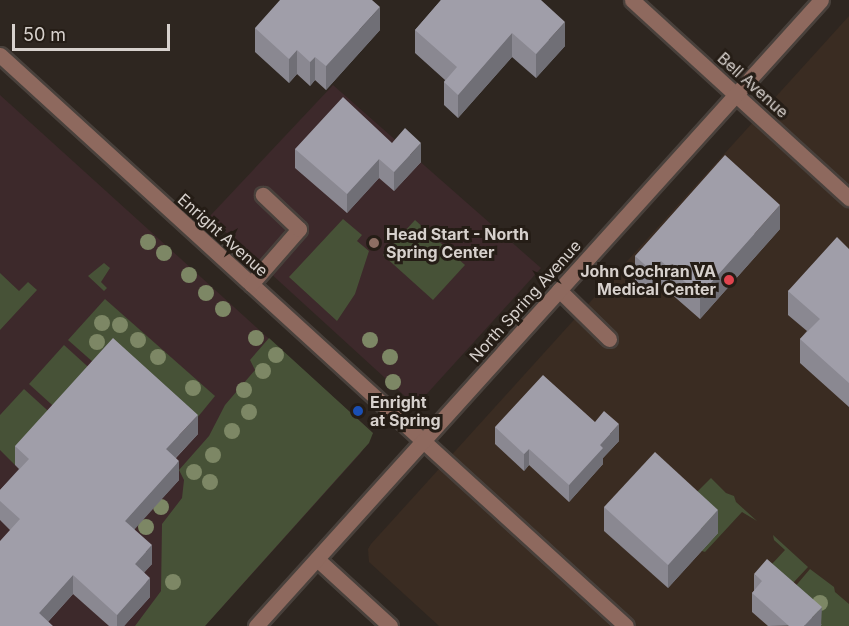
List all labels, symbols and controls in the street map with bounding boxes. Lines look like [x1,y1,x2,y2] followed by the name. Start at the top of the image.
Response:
[15,12,172,50] scale bar
[23,24,66,45] text: 50 m
[714,48,792,122] street label: Bell Avenue
[174,190,272,280] street label: Enright Avenue
[386,224,529,262] place label: Head Start - North Spring Center
[367,236,381,250] marker: Head Start - North Spring Center
[465,236,585,366] street label: North Spring Avenue
[580,261,716,299] place label: John Cochran VA Medical Center
[720,271,738,289] marker: John Cochran VA Medical Center
[370,392,441,430] place label: Enright at Spring
[351,404,365,418] marker: Enright at Spring

